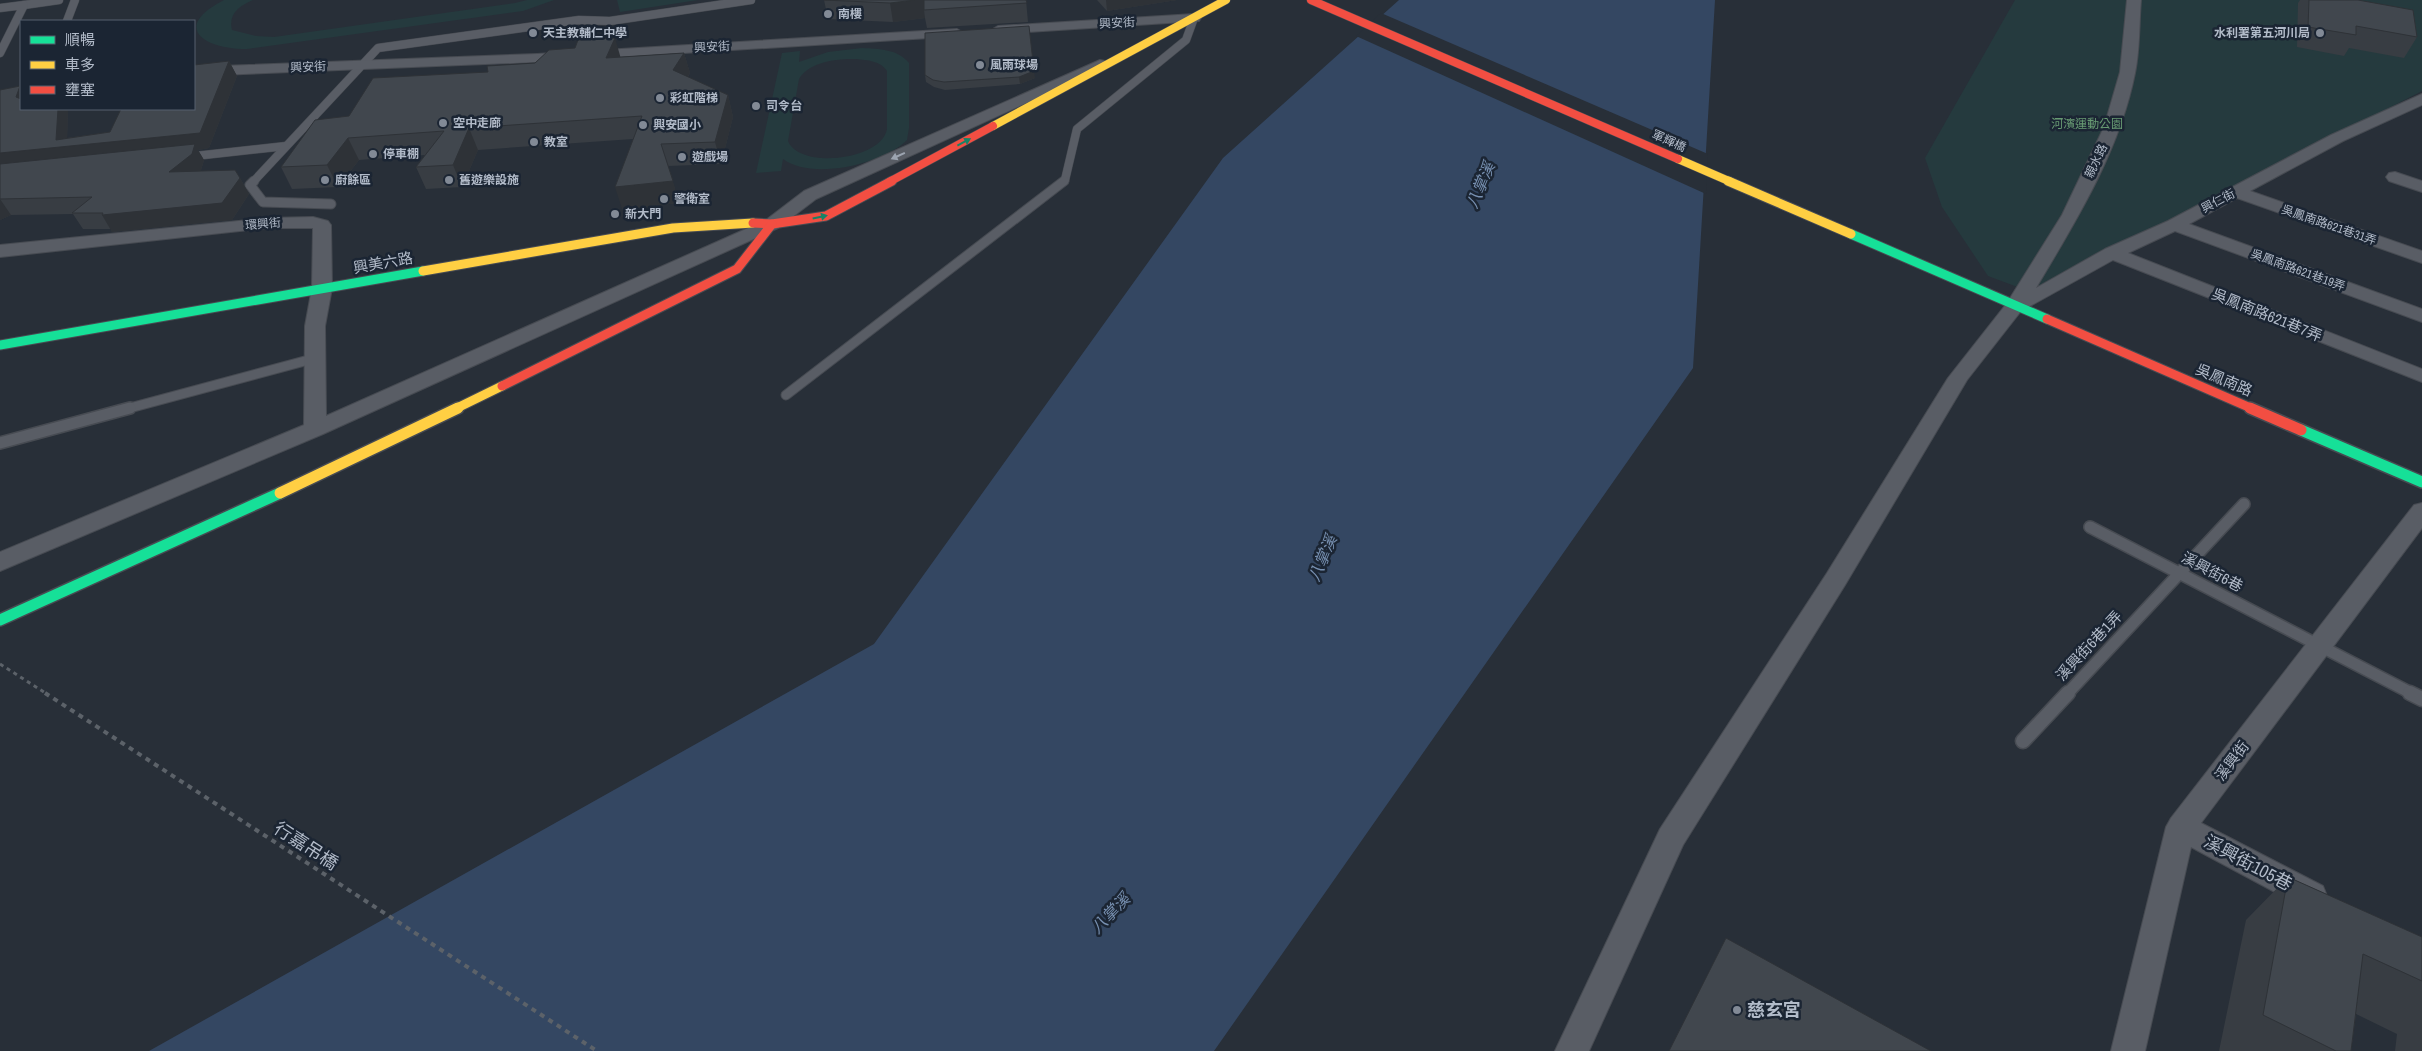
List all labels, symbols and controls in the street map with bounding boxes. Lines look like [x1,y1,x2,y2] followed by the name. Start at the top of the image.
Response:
[838,6,862,22] place label: 南樓
[822,8,834,20] marker: 南樓
[1099,14,1135,32] street label: 興安街
[20,20,195,110] legend
[543,25,627,41] place label: 天主教輔仁中學
[2214,25,2310,41] place label: 水利署第五河川局
[527,27,539,39] marker: 天主教輔仁中學
[2314,27,2326,39] marker: 水利署第五河川局
[65,29,95,50] text: 順暢
[694,38,730,56] street label: 興安街
[65,54,95,75] text: 車多
[990,57,1038,73] place label: 風雨球場
[290,58,326,76] street label: 興安街
[974,59,986,71] marker: 風雨球場
[65,79,95,100] text: 壅塞
[670,90,718,106] place label: 彩虹階梯
[654,92,666,104] marker: 彩虹階梯
[766,98,802,114] place label: 司令台
[750,100,762,112] marker: 司令台
[453,115,501,131] place label: 空中走廊
[2051,116,2123,132] park label: 河濱運動公園
[437,117,449,129] marker: 空中走廊
[653,117,701,133] place label: 興安國小
[637,119,649,131] marker: 興安國小
[1649,126,1689,156] street label: 軍輝橋
[544,134,568,150] place label: 教室
[528,136,540,148] marker: 教室
[957,137,971,146] one-way arrow
[2081,141,2111,181] street label: 親水路
[383,146,419,162] place label: 停車棚
[367,148,379,160] marker: 停車棚
[692,149,728,165] place label: 遊戲場
[676,151,688,163] marker: 遊戲場
[891,152,905,160] one-way arrow
[1460,157,1500,211] water label: 八掌溪
[335,172,371,188] place label: 廚餘區
[459,172,519,188] place label: 舊遊樂設施
[319,174,331,186] marker: 廚餘區
[443,174,455,186] marker: 舊遊樂設施
[2198,185,2238,217] street label: 興仁街
[674,191,710,207] place label: 警衛室
[658,193,670,205] marker: 警衛室
[2279,201,2379,249] street label: 吳鳳南路621巷31弄
[625,206,661,222] place label: 新大門
[609,208,621,220] marker: 新大門
[813,213,828,221] one-way arrow
[244,214,282,234] street label: 環興街
[2249,245,2347,295] street label: 吳鳳南路621巷19弄
[352,247,414,278] street label: 興美六路
[2209,283,2326,346] street label: 吳鳳南路621巷7弄
[2192,358,2256,401] street label: 吳鳳南路
[1302,530,1342,584] water label: 八掌溪
[2178,547,2247,597] street label: 溪興街6巷
[2051,606,2127,685] street label: 溪興街6巷1弄
[2210,736,2254,785] street label: 溪興街
[269,815,343,876] street label: 行嘉吊橋
[2200,829,2297,896] street label: 溪興街105巷
[1085,887,1136,938] water label: 八掌溪
[1747,997,1801,1022] place label: 慈玄宮
[1731,1004,1743,1016] marker: 慈玄宮

